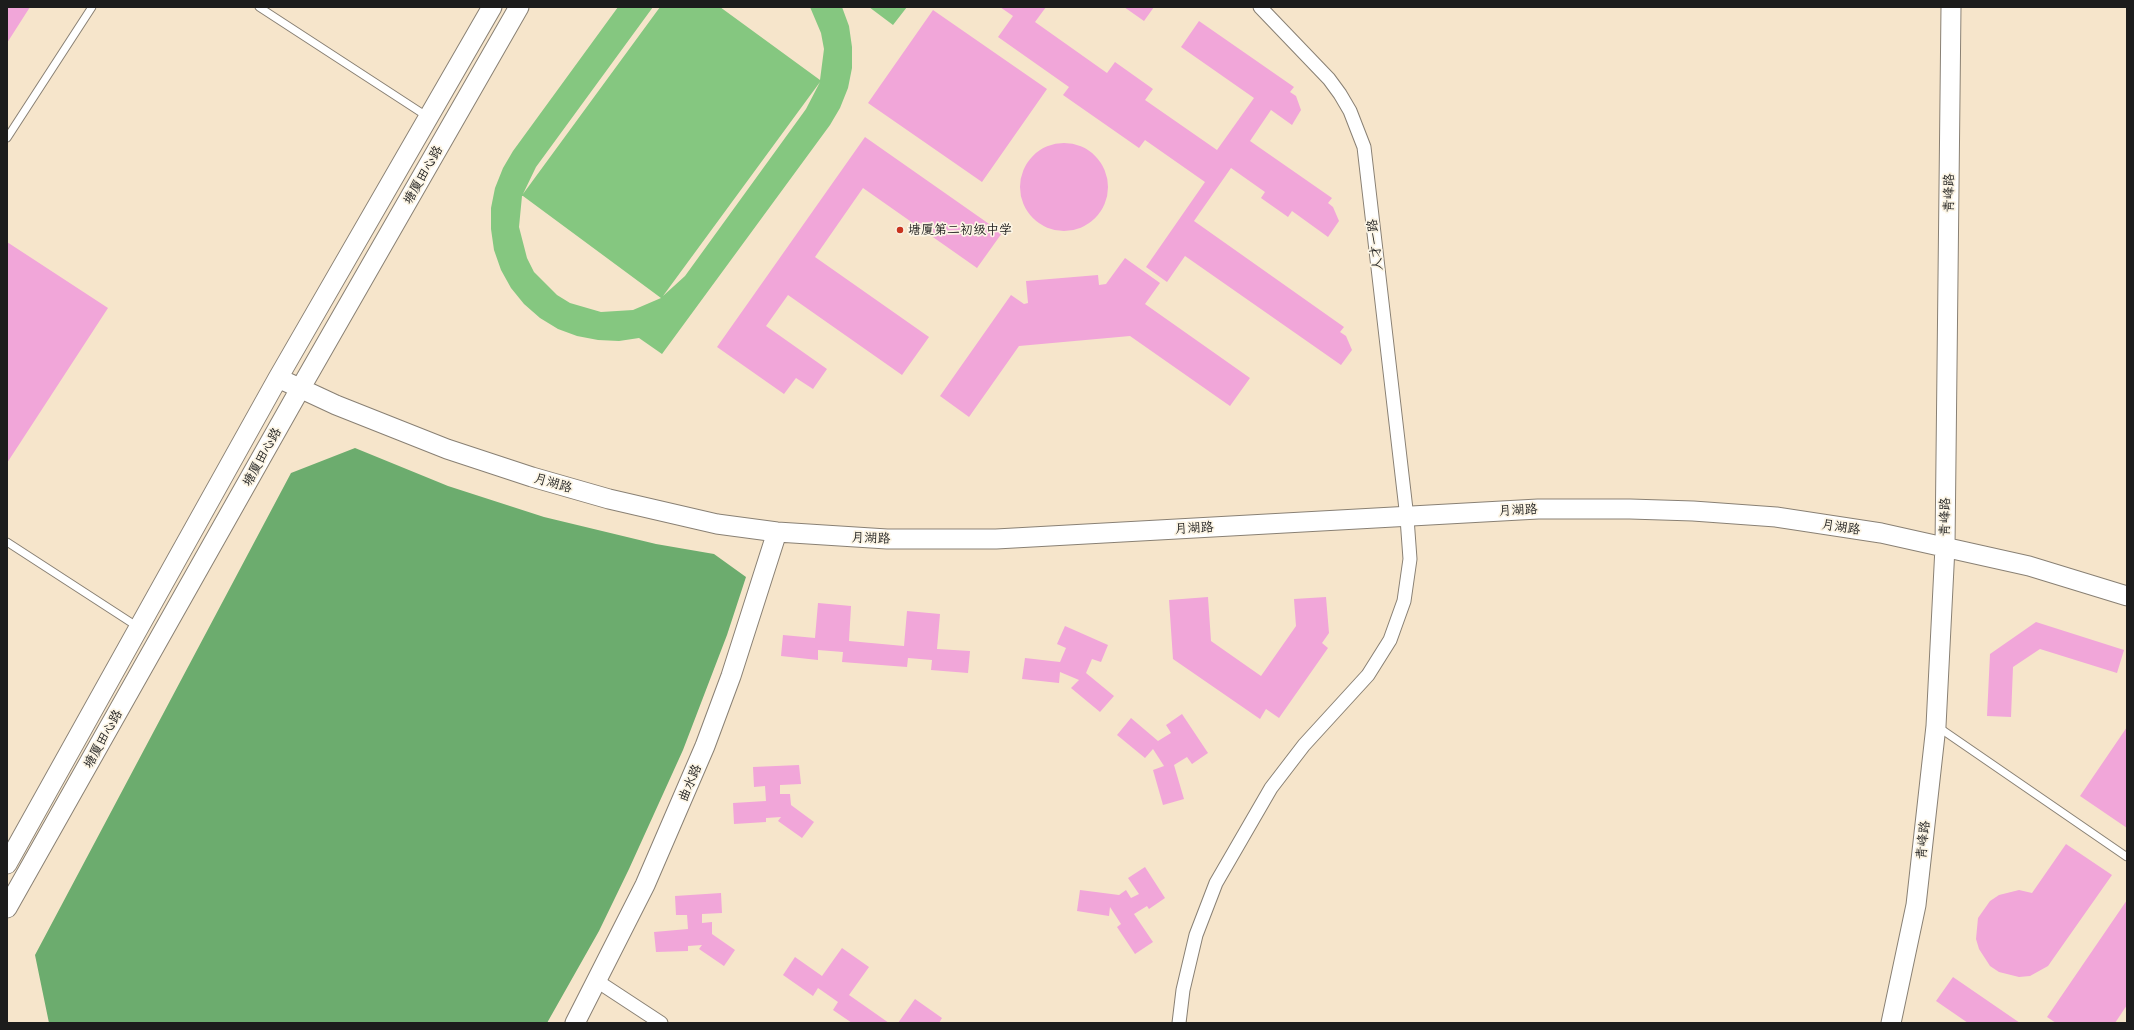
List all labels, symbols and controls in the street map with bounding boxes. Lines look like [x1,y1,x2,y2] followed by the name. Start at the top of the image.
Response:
[400,143,446,207] street label: 塘厦田心路
[1941,173,1957,213] street label: 青峰路
[1364,218,1386,272] street label: 人才一路
[908,222,1012,238] place label: 塘厦第二初级中学
[895,225,905,235] marker: 塘厦第二初级中学
[239,425,285,489] street label: 塘厦田心路
[532,470,574,496] street label: 月湖路
[1937,497,1953,537] street label: 青峰路
[1498,501,1538,519] street label: 月湖路
[1821,516,1861,538] street label: 月湖路
[1174,519,1214,537] street label: 月湖路
[851,530,891,546] street label: 月湖路
[80,707,126,771] street label: 塘厦田心路
[675,762,705,804] street label: 曲水路
[1913,820,1933,860] street label: 青峰路

